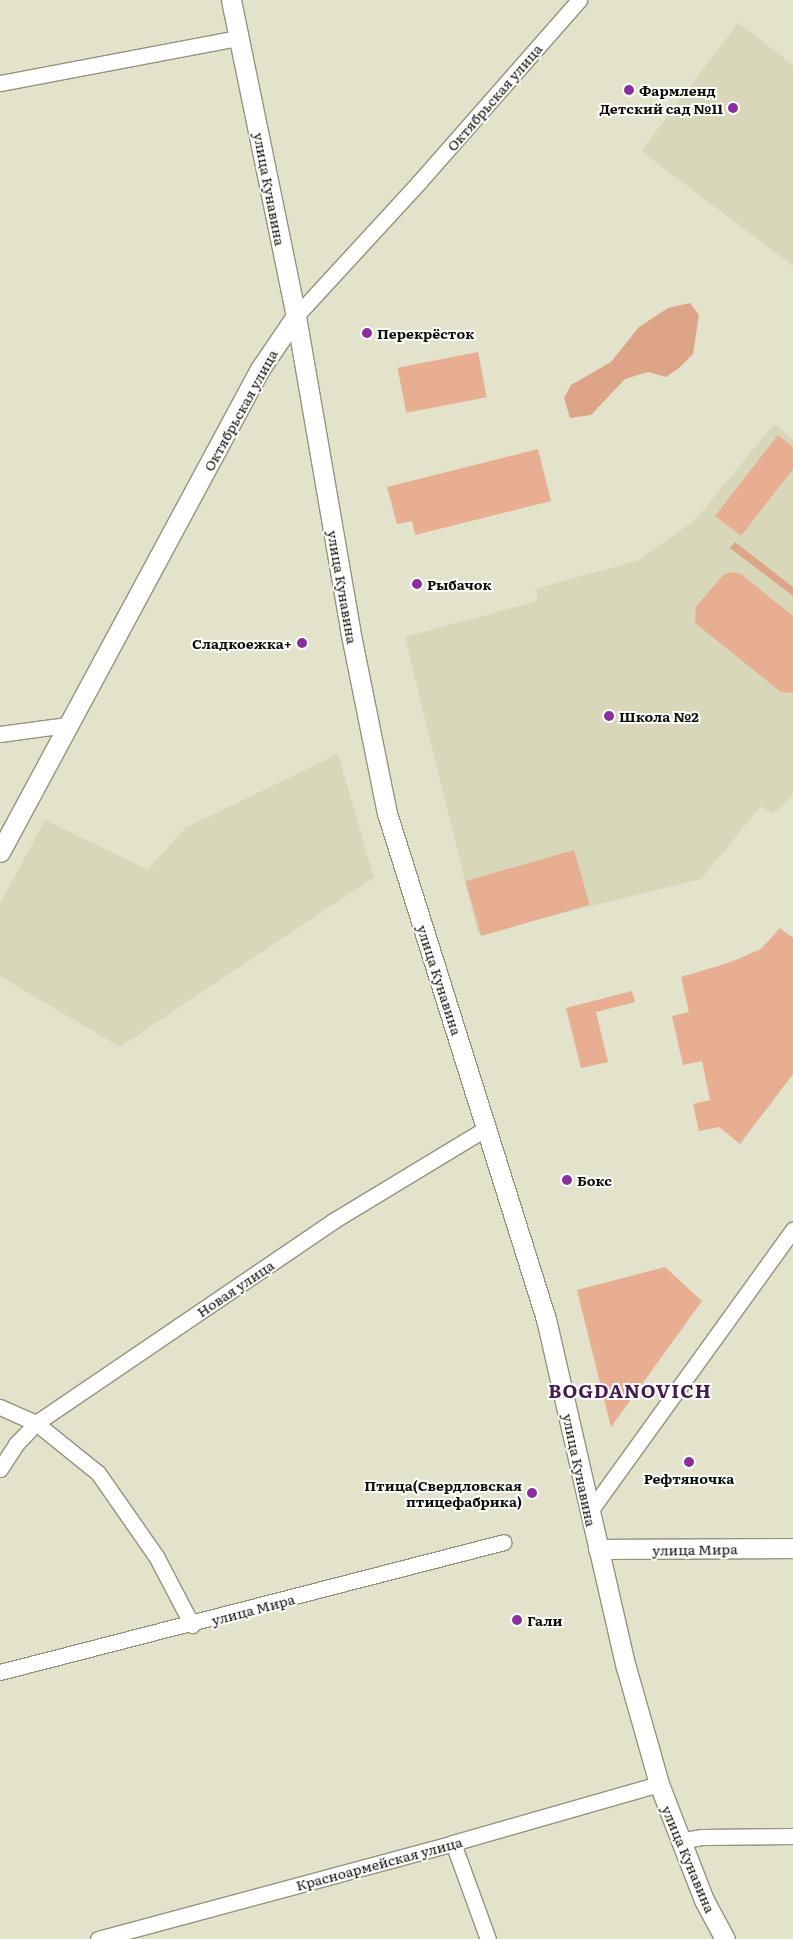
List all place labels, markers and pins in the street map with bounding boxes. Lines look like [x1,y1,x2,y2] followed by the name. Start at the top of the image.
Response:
[639,82,716,98] place label: Фармленд
[623,84,635,96] marker: Фармленд
[599,100,723,116] place label: Детский сад №11
[727,102,739,114] marker: Детский сад №11
[377,325,474,341] place label: Перекрёсток
[361,327,373,339] marker: Перекрёсток
[427,576,492,592] place label: Рыбачок
[411,578,423,590] marker: Рыбачок
[192,635,292,651] place label: Сладкоежка+
[296,637,308,649] marker: Сладкоежка+
[619,708,699,724] place label: Школа №2
[603,710,615,722] marker: Школа №2
[577,1172,612,1188] place label: Бокс
[561,1174,573,1186] marker: Бокс
[683,1456,695,1468] marker: Рефтяночка
[644,1470,734,1486] place label: Рефтяночка
[364,1477,522,1510] place label: Птица(Свердловская птицефабрика)
[526,1487,538,1499] marker: Птица(Свердловская птицефабрика)
[527,1612,562,1628] place label: Гали
[511,1614,523,1626] marker: Гали

